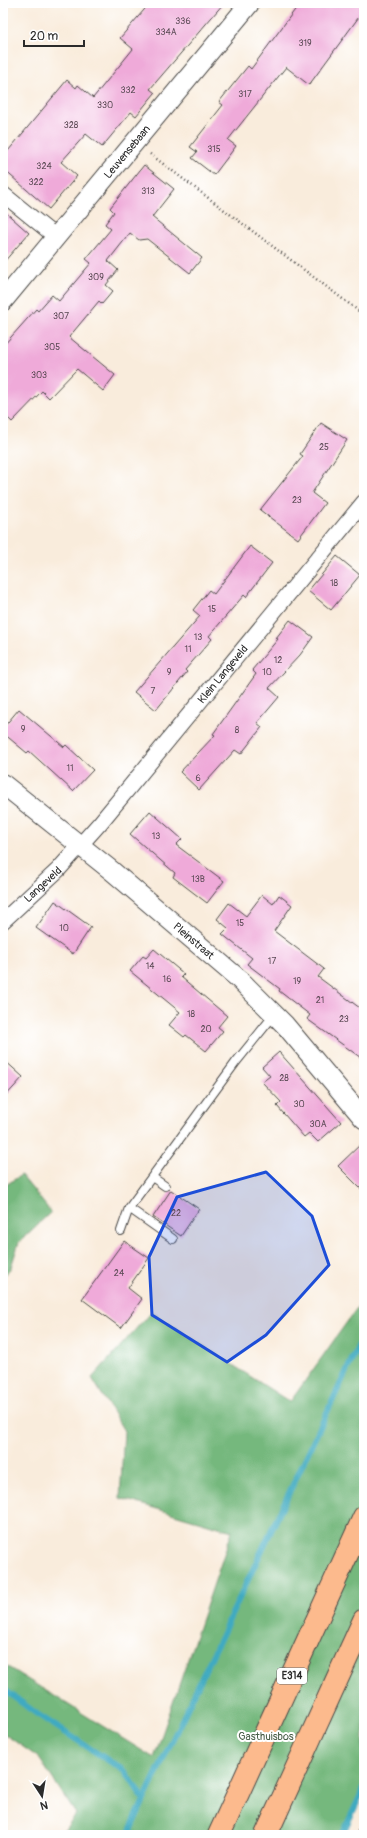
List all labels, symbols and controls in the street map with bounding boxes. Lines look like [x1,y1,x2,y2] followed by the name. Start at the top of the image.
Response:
[175,16,191,27] house number: 336
[24,22,84,48] scale bar
[155,27,177,38] house number: 334A
[30,29,59,44] text: 20 m
[298,38,312,49] house number: 319
[120,85,136,96] house number: 332
[238,89,252,100] house number: 317
[97,100,113,111] house number: 330
[64,120,79,131] house number: 328
[101,122,153,181] street label: Leuvensebaan
[207,144,221,155] house number: 315
[36,161,52,172] house number: 324
[28,177,44,188] house number: 322
[141,186,155,197] house number: 313
[88,272,104,283] house number: 309
[53,311,69,322] house number: 307
[44,342,60,353] house number: 305
[31,370,47,381] house number: 303
[319,442,329,453] house number: 25
[292,495,302,506] house number: 23
[330,578,338,589] house number: 18
[208,604,216,615] house number: 15
[194,632,202,643] house number: 13
[195,642,250,706] street label: Klein Langeveld
[184,644,192,655] house number: 11
[274,655,282,666] house number: 12
[167,667,172,678] house number: 9
[262,667,272,678] house number: 10
[151,686,156,697] house number: 7
[21,724,26,735] house number: 9
[235,725,240,736] house number: 8
[66,763,74,774] house number: 11
[195,773,201,784] house number: 6
[152,831,160,842] house number: 13
[21,864,64,905] street label: Langeveld
[191,874,205,885] house number: 13B
[236,918,244,929] house number: 15
[171,920,217,962] street label: Pleinstraat
[59,923,69,934] house number: 10
[268,956,276,967] house number: 17
[146,961,155,972] house number: 14
[163,974,171,985] house number: 16
[293,976,301,987] house number: 19
[316,995,324,1006] house number: 21
[187,1009,195,1020] house number: 18
[339,1014,349,1025] house number: 23
[200,1024,212,1035] house number: 20
[279,1073,289,1084] house number: 28
[293,1099,305,1110] house number: 30
[309,1119,327,1130] house number: 30A
[171,1208,181,1219] house number: 22
[114,1268,125,1279] house number: 24
[277,1668,307,1684] road number: E314
[238,1730,294,1743] park label: Gasthuisbos
[22,1776,62,1816] north arrow
[38,1798,49,1813] text: N

